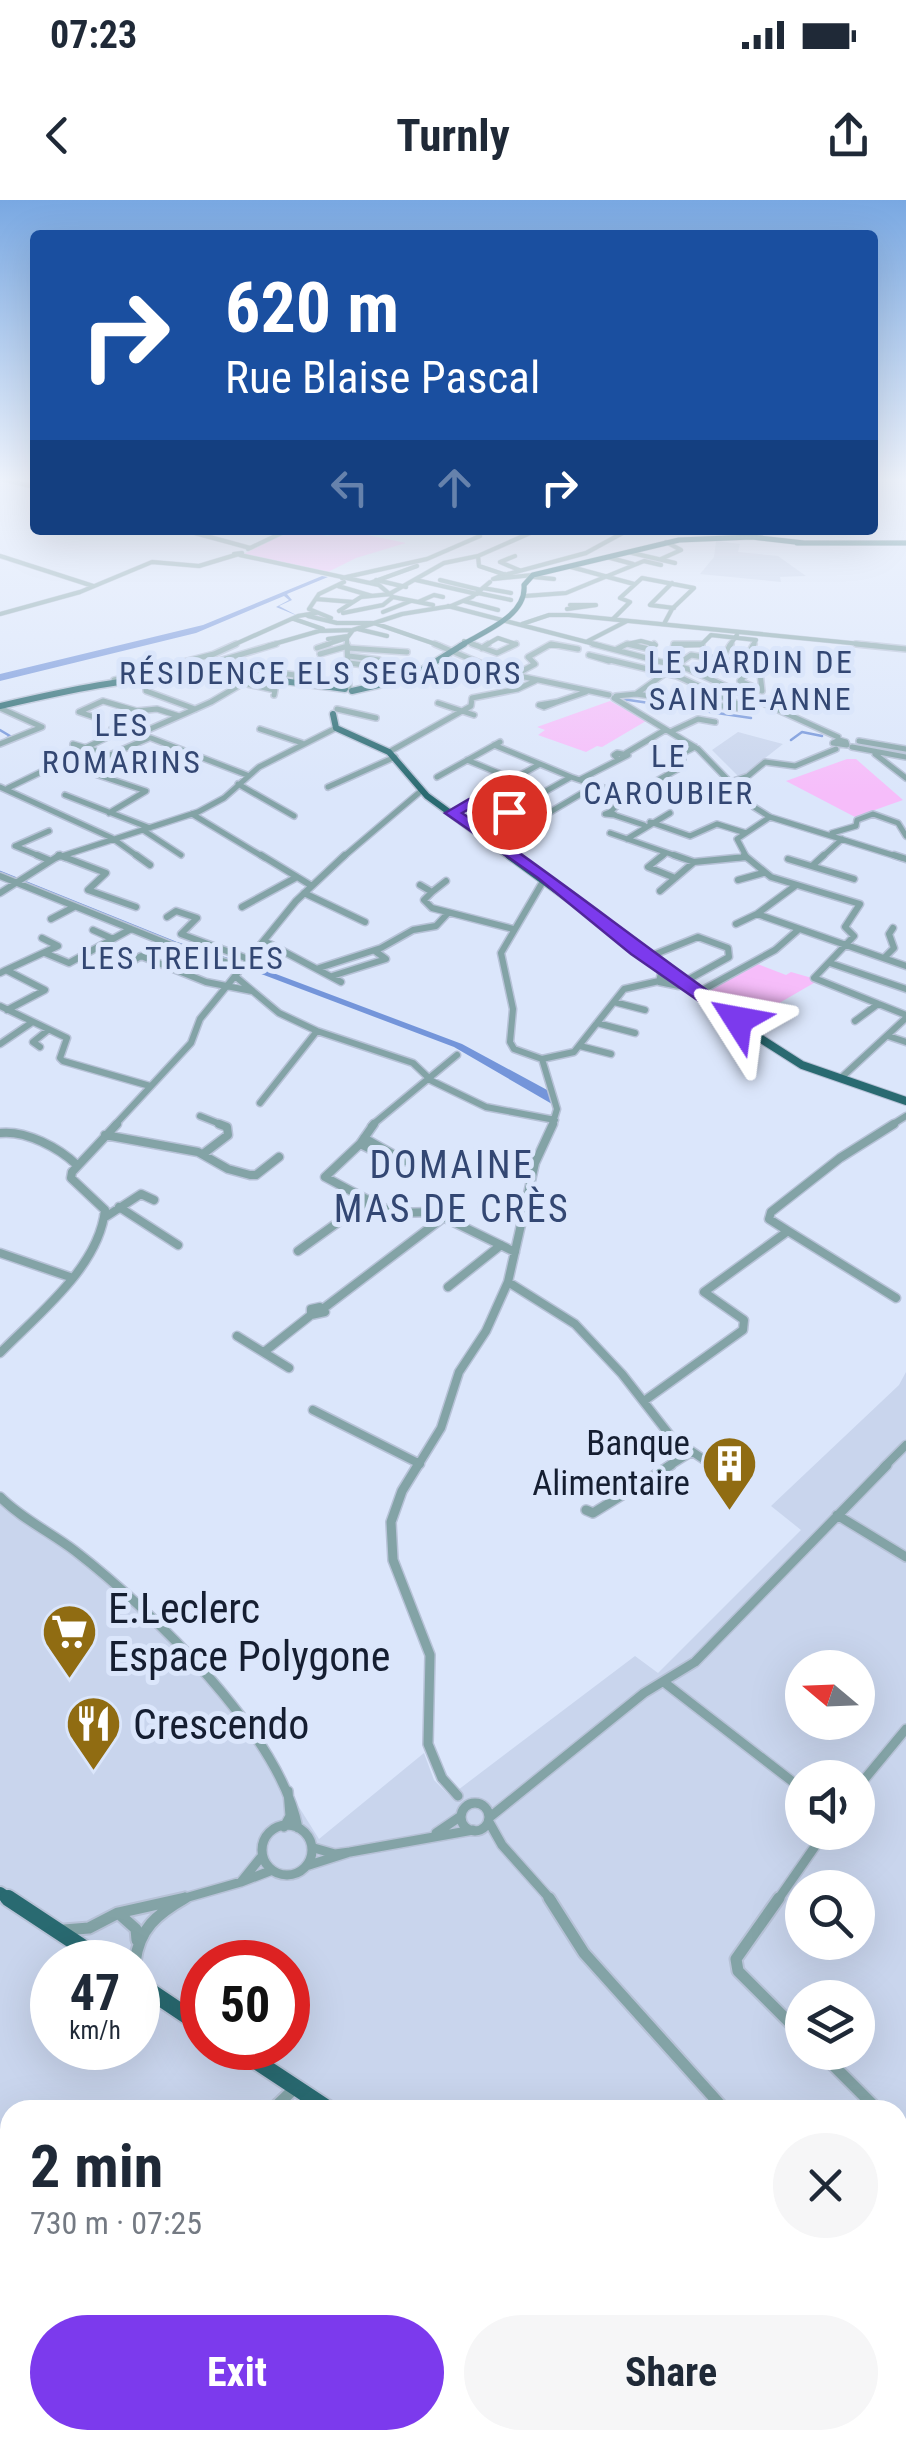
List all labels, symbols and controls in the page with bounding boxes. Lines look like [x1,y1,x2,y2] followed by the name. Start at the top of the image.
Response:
[50,13,137,57] text: 07:23
[30,108,85,163] icon: back
[821,108,876,163] icon: share
[396,109,510,162] text: Turnly
[225,267,399,349] text: 620 m
[60,270,190,400] icon: right
[225,351,540,404] text: Rue Blaise Pascal
[322,460,377,515] icon: left
[427,460,482,515] icon: ahead
[532,460,587,515] icon: right
[648,643,854,718] district label: LE JARDIN DE SAINTE-ANNE
[119,654,523,692] district label: RÉSIDENCE ELS SEGADORS
[42,706,202,781] district label: LES ROMARINS
[583,737,755,812] district label: LE CAROUBIER
[467,770,552,855] pin
[482,785,537,840] icon: arrive
[81,939,285,977] district label: LES TREILLES
[686,968,790,1072] position arrow
[334,1143,570,1231] district label: DOMAINE MAS DE CRÈS
[532,1423,690,1504] place label: Banque Alimentaire
[699,1433,759,1512] building icon: Banque Alimentaire
[108,1584,390,1681] place label: E.Leclerc Espace Polygone
[39,1602,99,1681] supermarket icon: E.Leclerc Espace Polygone
[785,1650,875,1740] north arrow
[785,1650,875,2070] map controls
[64,1694,124,1773] restaurant icon: Crescendo
[133,1700,309,1749] place label: Crescendo
[785,1760,875,1850] button: sound
[785,1870,875,1960] button: search
[180,1940,310,2070] speed limit sign: 50
[70,1964,120,2022] text: 47
[785,1980,875,2070] button: layers
[69,2016,121,2045] text: km/h
[30,2131,163,2202] text: 2 min
[773,2133,878,2238] button: close
[30,2204,202,2242] text: 730 m · 07:25
[30,2315,444,2430] button: Exit
[464,2315,878,2430] button: Share

